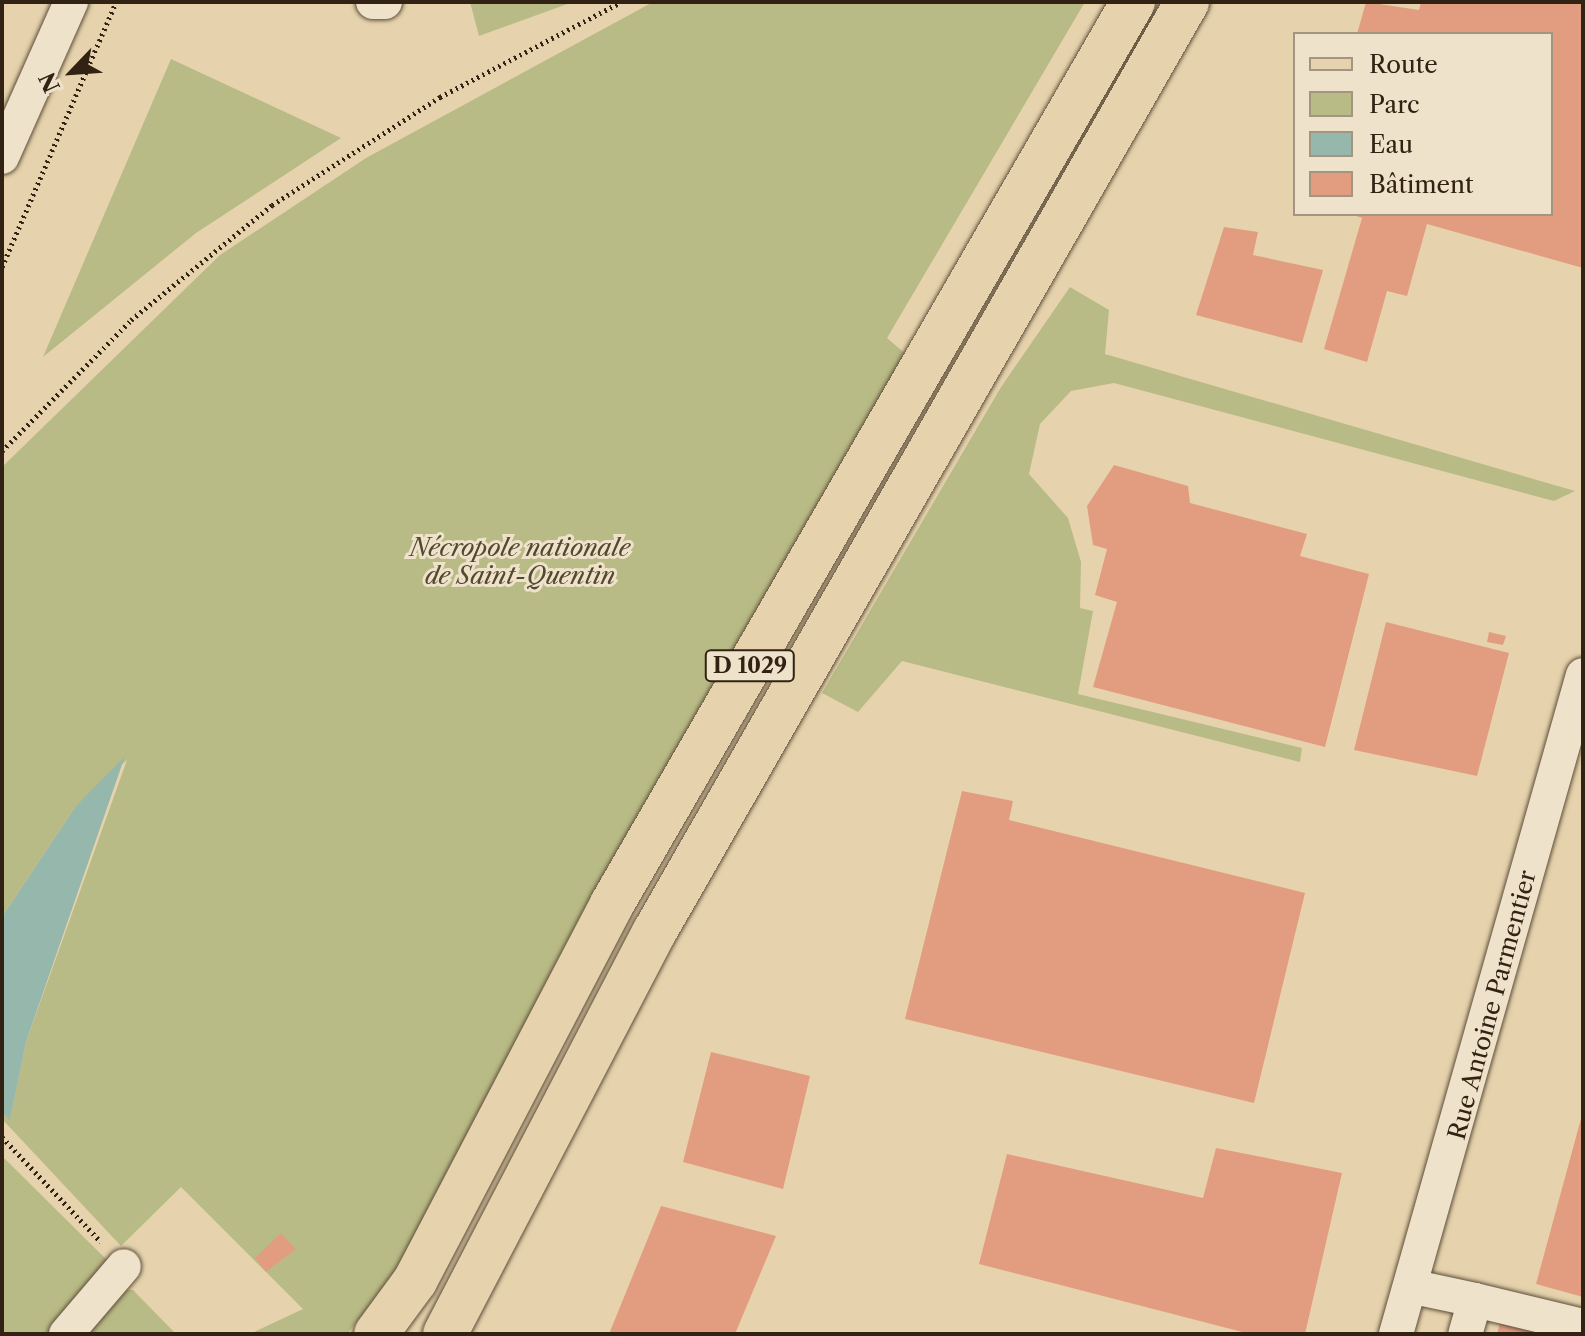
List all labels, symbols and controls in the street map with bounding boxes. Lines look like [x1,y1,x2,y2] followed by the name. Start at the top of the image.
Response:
[32,32,112,112] north arrow
[1293,32,1553,216] legend
[1369,50,1438,79] text: Route
[34,68,66,97] text: N
[1369,90,1420,119] text: Parc
[1369,130,1413,159] text: Eau
[1369,170,1474,199] text: Bâtiment
[410,534,630,590] park label: Nécropole nationale de Saint-Quentin
[704,648,796,684] road number: D 1029
[1442,867,1542,1143] street label: Rue Antoine Parmentier

